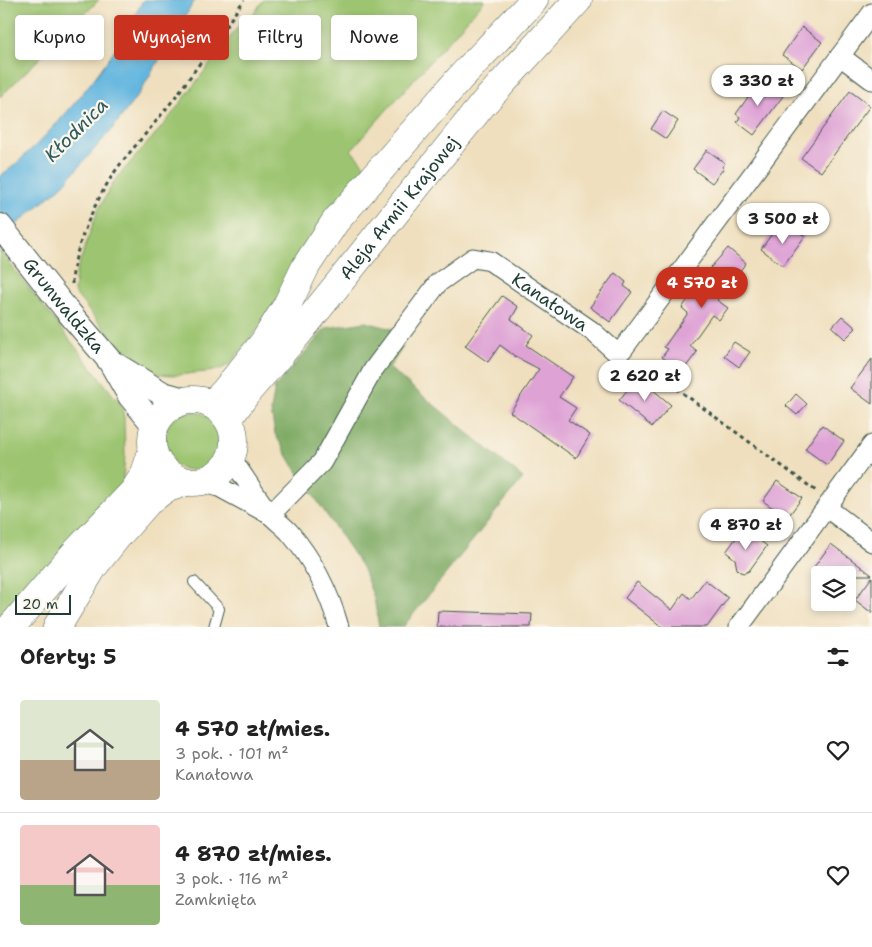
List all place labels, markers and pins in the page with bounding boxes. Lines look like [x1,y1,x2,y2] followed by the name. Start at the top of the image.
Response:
[706,64,810,107] pin: 3 330 zł
[731,202,835,245] pin: 3 500 zł
[650,266,754,309] pin: 4 570 zł
[593,360,697,402] pin: 2 620 zł
[694,508,798,551] pin: 4 870 zł

